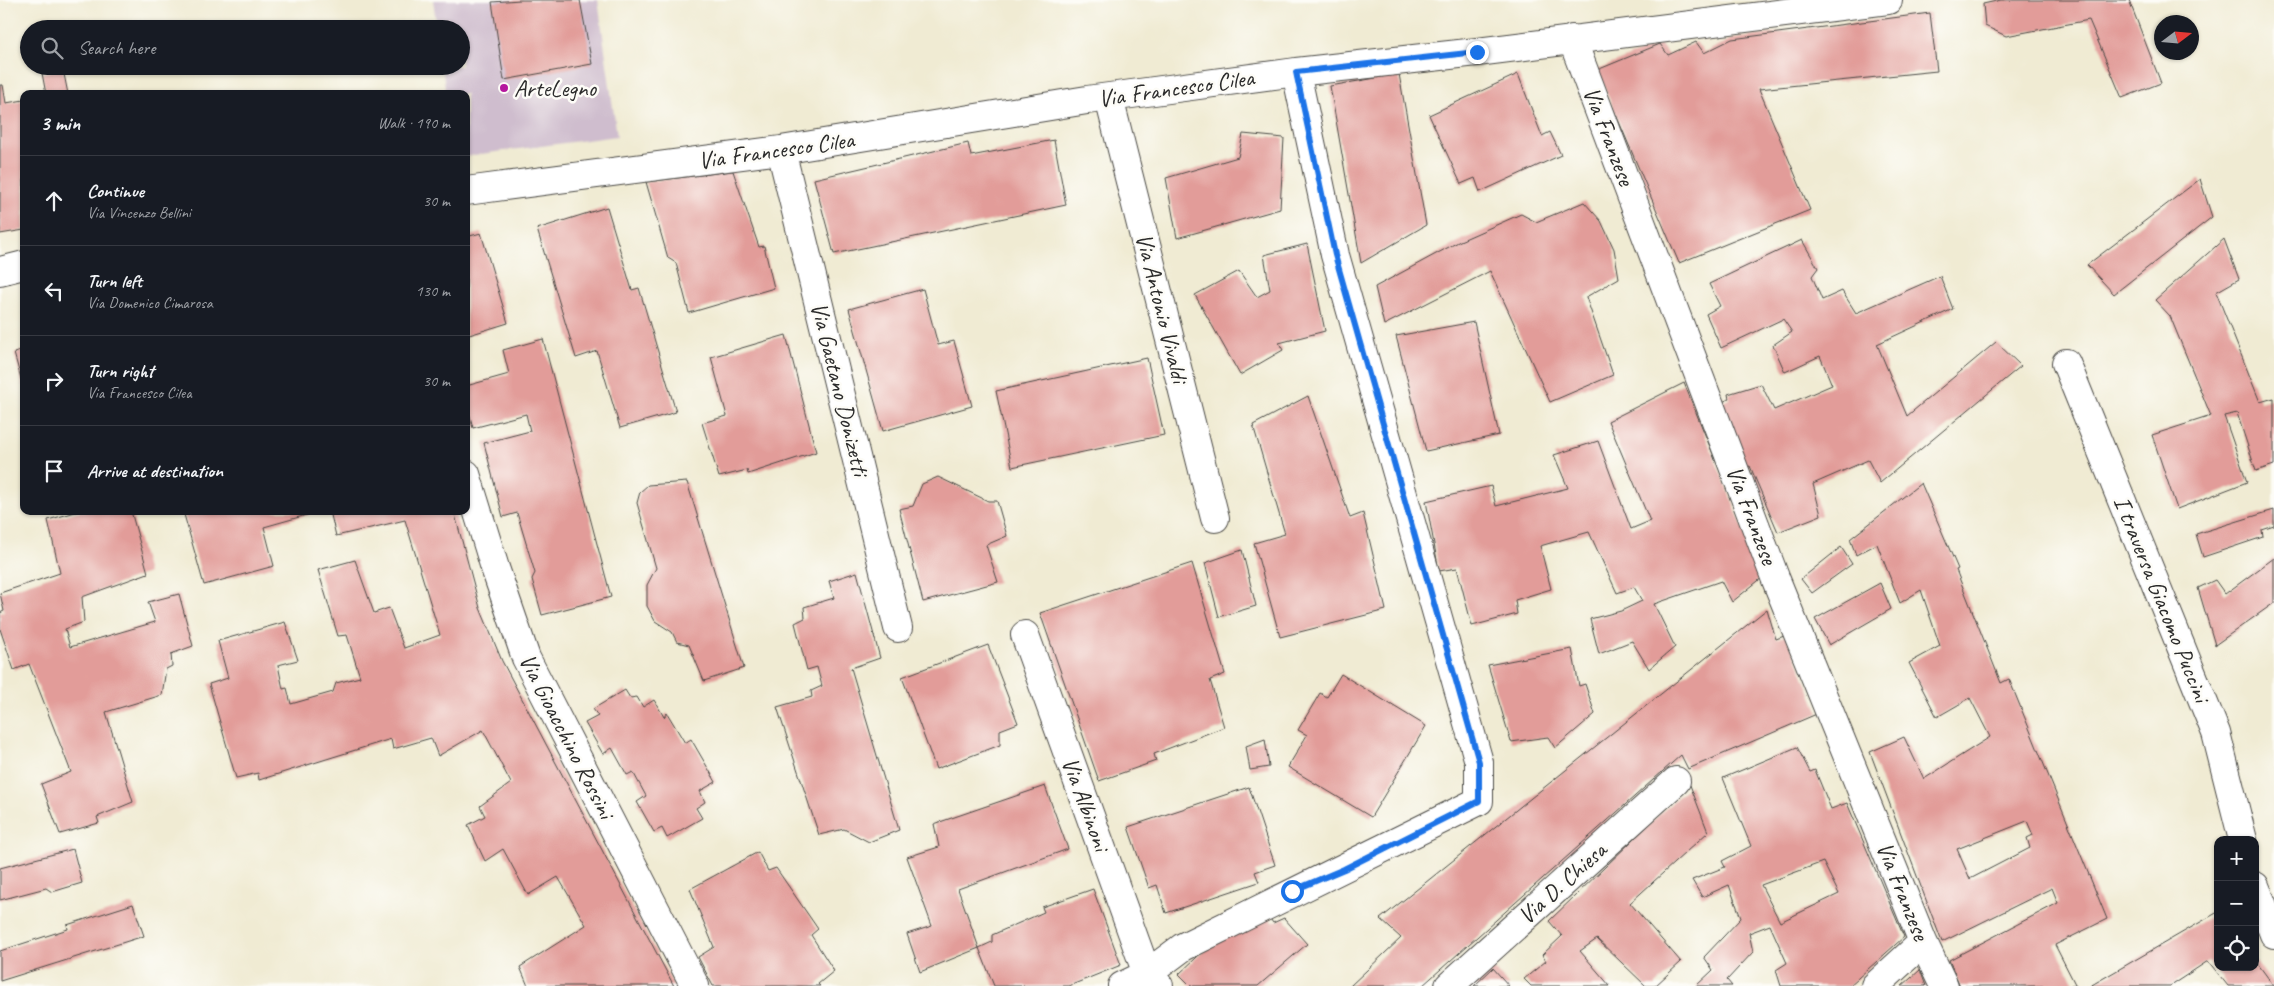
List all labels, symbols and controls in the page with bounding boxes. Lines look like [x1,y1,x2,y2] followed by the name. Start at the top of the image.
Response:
[2154,15,2199,60] north arrow
[20,20,470,75] search box
[38,34,66,62] icon: search
[78,36,155,60] text: Search here
[1466,41,1489,64] route end
[1096,62,1257,114] street label: Via Francesco Cilea
[514,73,598,103] place label: ArteLegno
[498,82,510,94] marker: ArteLegno
[1576,82,1642,192] street label: Via Franzese
[40,110,80,136] text: 3 min
[378,113,450,133] text: Walk · 190 m
[696,124,857,176] street label: Via Francesco Cilea
[87,179,144,203] text: Continue
[40,187,68,215] icon: ahead
[423,191,450,211] text: 30 m
[87,203,191,223] text: Via Vincenzo Bellini
[1129,230,1196,388] street label: Via Antonio Vivaldi
[87,269,142,293] text: Turn left
[40,277,68,305] icon: left
[416,281,450,301] text: 130 m
[87,293,213,313] text: Via Domenico Cimarosa
[804,299,877,481] street label: Via Gaetano Donizetti
[87,359,154,383] text: Turn right
[40,367,68,395] icon: right
[423,371,450,391] text: 30 m
[87,383,192,403] text: Via Francesco Cilea
[40,457,68,485] icon: arrive
[87,459,223,483] text: Arrive at destination
[1719,461,1785,571] street label: Via Franzese
[2107,492,2218,709] street label: I traversa Giacomo Puccini
[513,649,623,826] street label: Via Gioacchino Rossini
[1055,753,1118,857] street label: Via Albinoni
[1512,834,1614,931] street label: Via D. Chiesa
[2214,836,2259,971] map controls
[2214,836,2259,881] button: +
[1870,838,1937,947] street label: Via Franzese
[1281,880,1304,903] route start
[2214,881,2259,926] button: −
[2214,926,2259,971] button: locate

